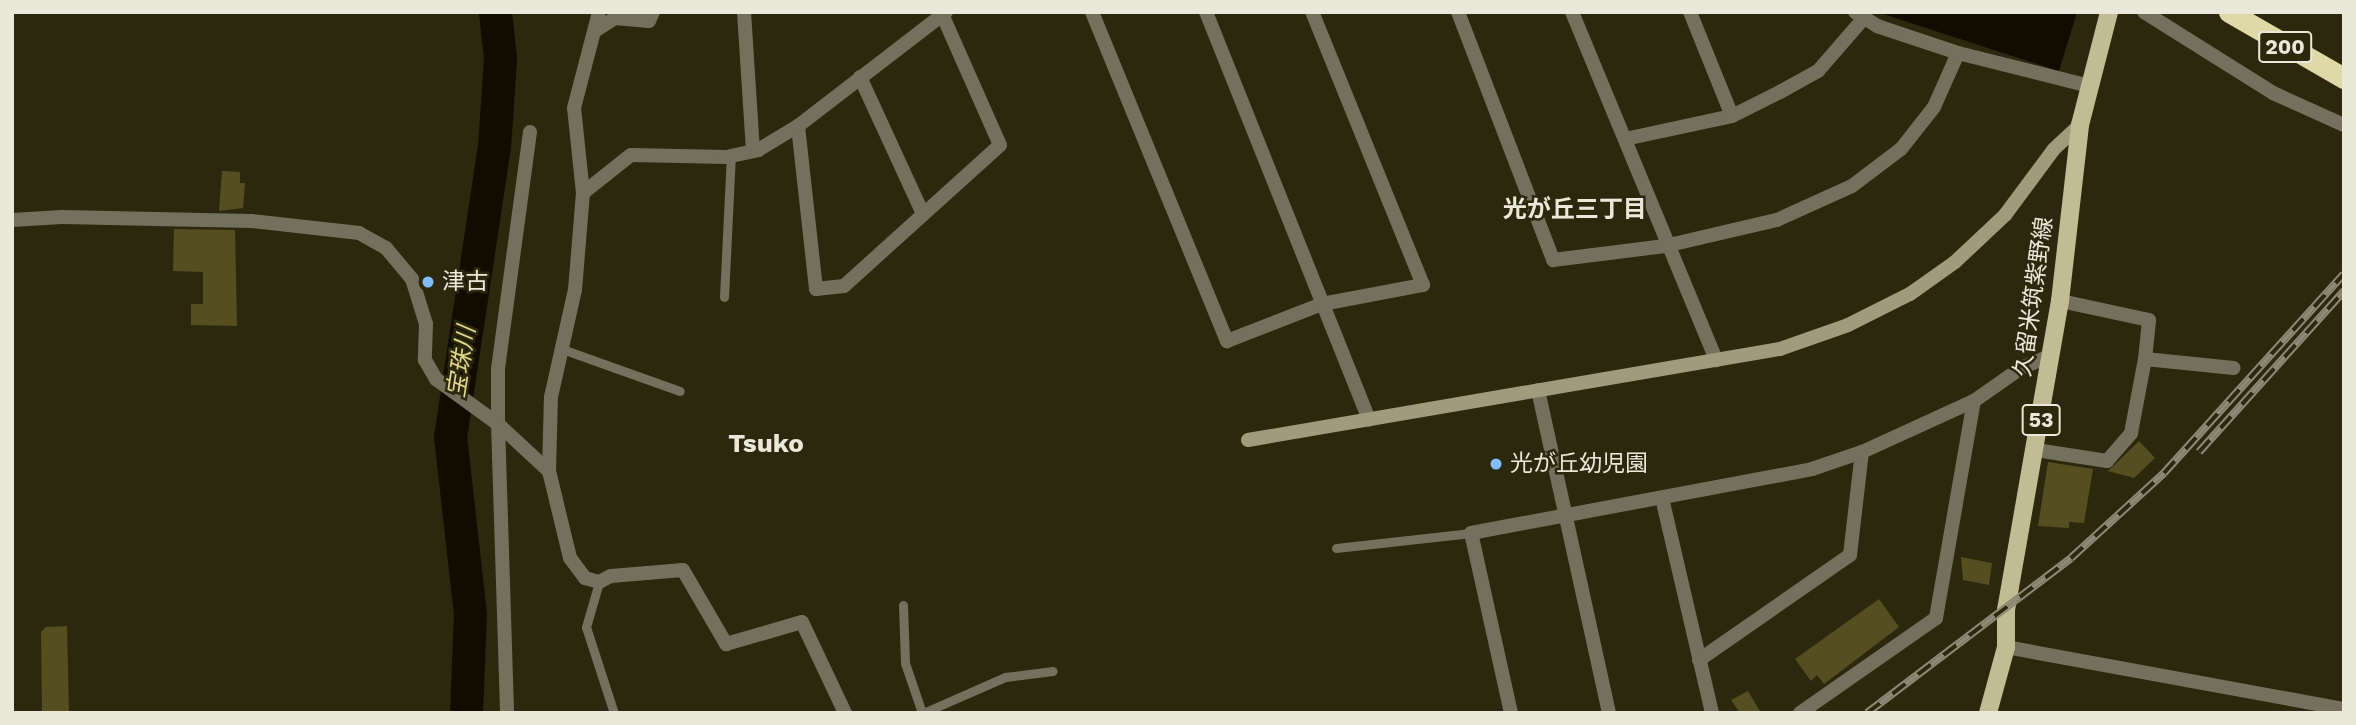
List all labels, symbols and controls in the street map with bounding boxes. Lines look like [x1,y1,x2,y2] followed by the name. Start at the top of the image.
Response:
[2257,30,2313,64] road number: 200
[1503,196,1647,224] district label: 光が丘三丁目
[2009,215,2059,379] street label: 久留米筑紫野線
[442,268,488,296] place label: 津古
[420,274,436,290] marker: 津古
[442,324,482,400] water label: 宝珠川
[2020,402,2062,438] road number: 53
[728,428,804,460] district label: Tsuko
[1510,450,1648,478] place label: 光が丘幼児園
[1488,456,1504,472] marker: 光が丘幼児園

